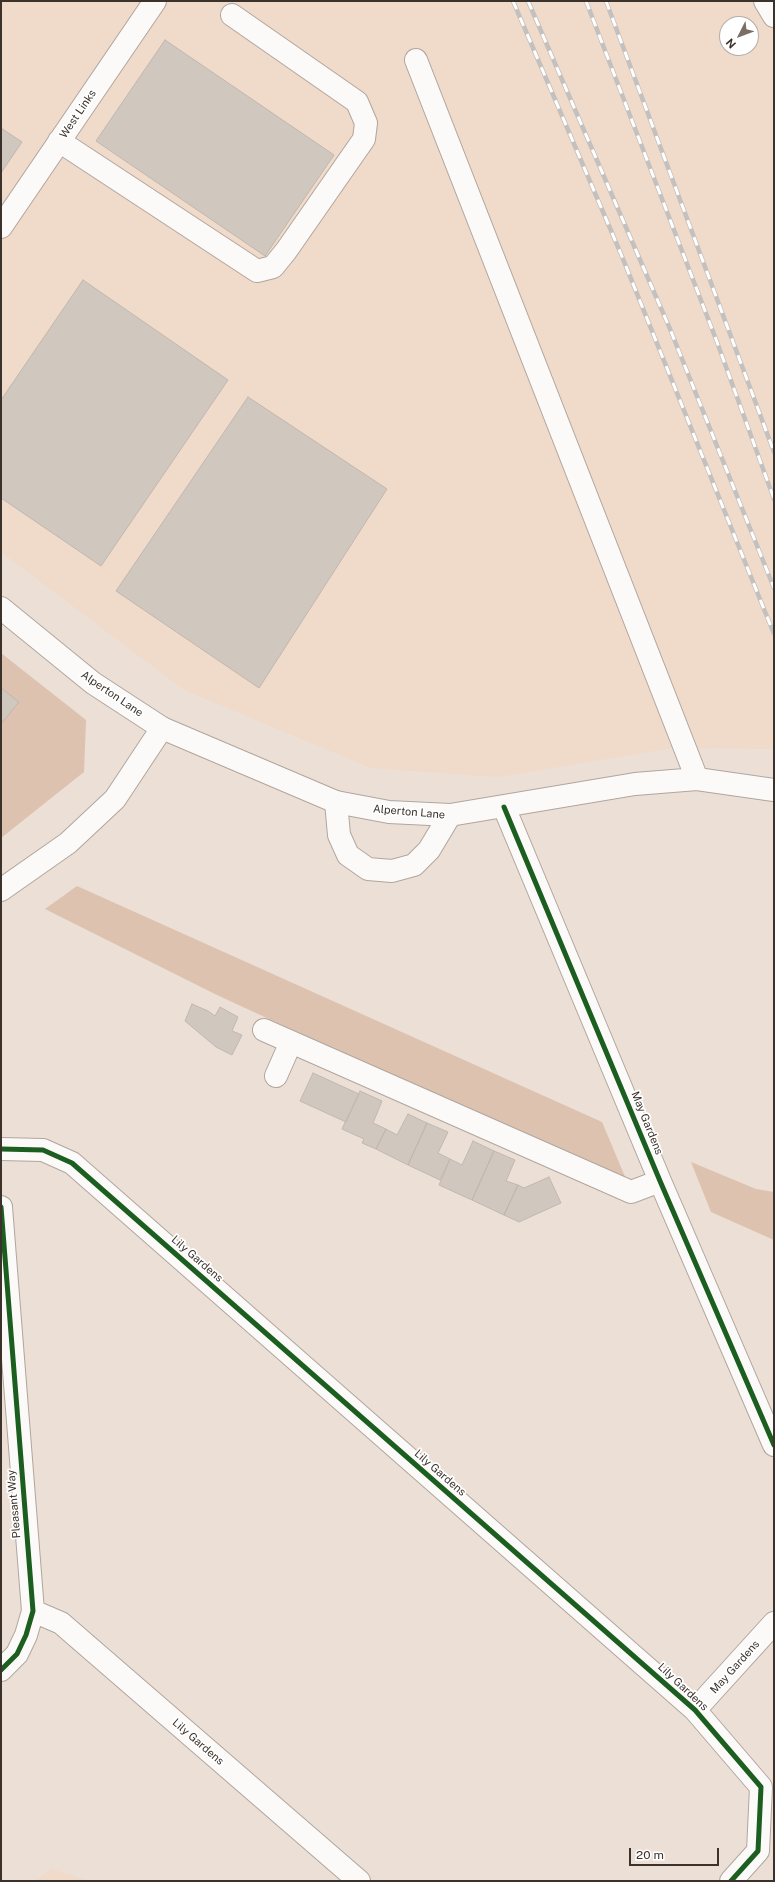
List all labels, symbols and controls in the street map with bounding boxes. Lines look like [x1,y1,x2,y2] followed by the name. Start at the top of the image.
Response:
[719,16,759,56] north arrow
[723,36,738,51] text: N
[57,87,99,141] street label: West Links
[78,668,146,720] street label: Alperton Lane
[372,802,446,822] street label: Alperton Lane
[628,1089,666,1157] street label: May Gardens
[169,1233,225,1285] street label: Lily Gardens
[412,1447,468,1499] street label: Lily Gardens
[4,1469,24,1539] street label: Pleasant Way
[708,1638,762,1696] street label: May Gardens
[655,1660,711,1714] street label: Lily Gardens
[170,1716,226,1768] street label: Lily Gardens
[631,1840,721,1866] scale bar
[636,1848,664,1862] text: 20 m

